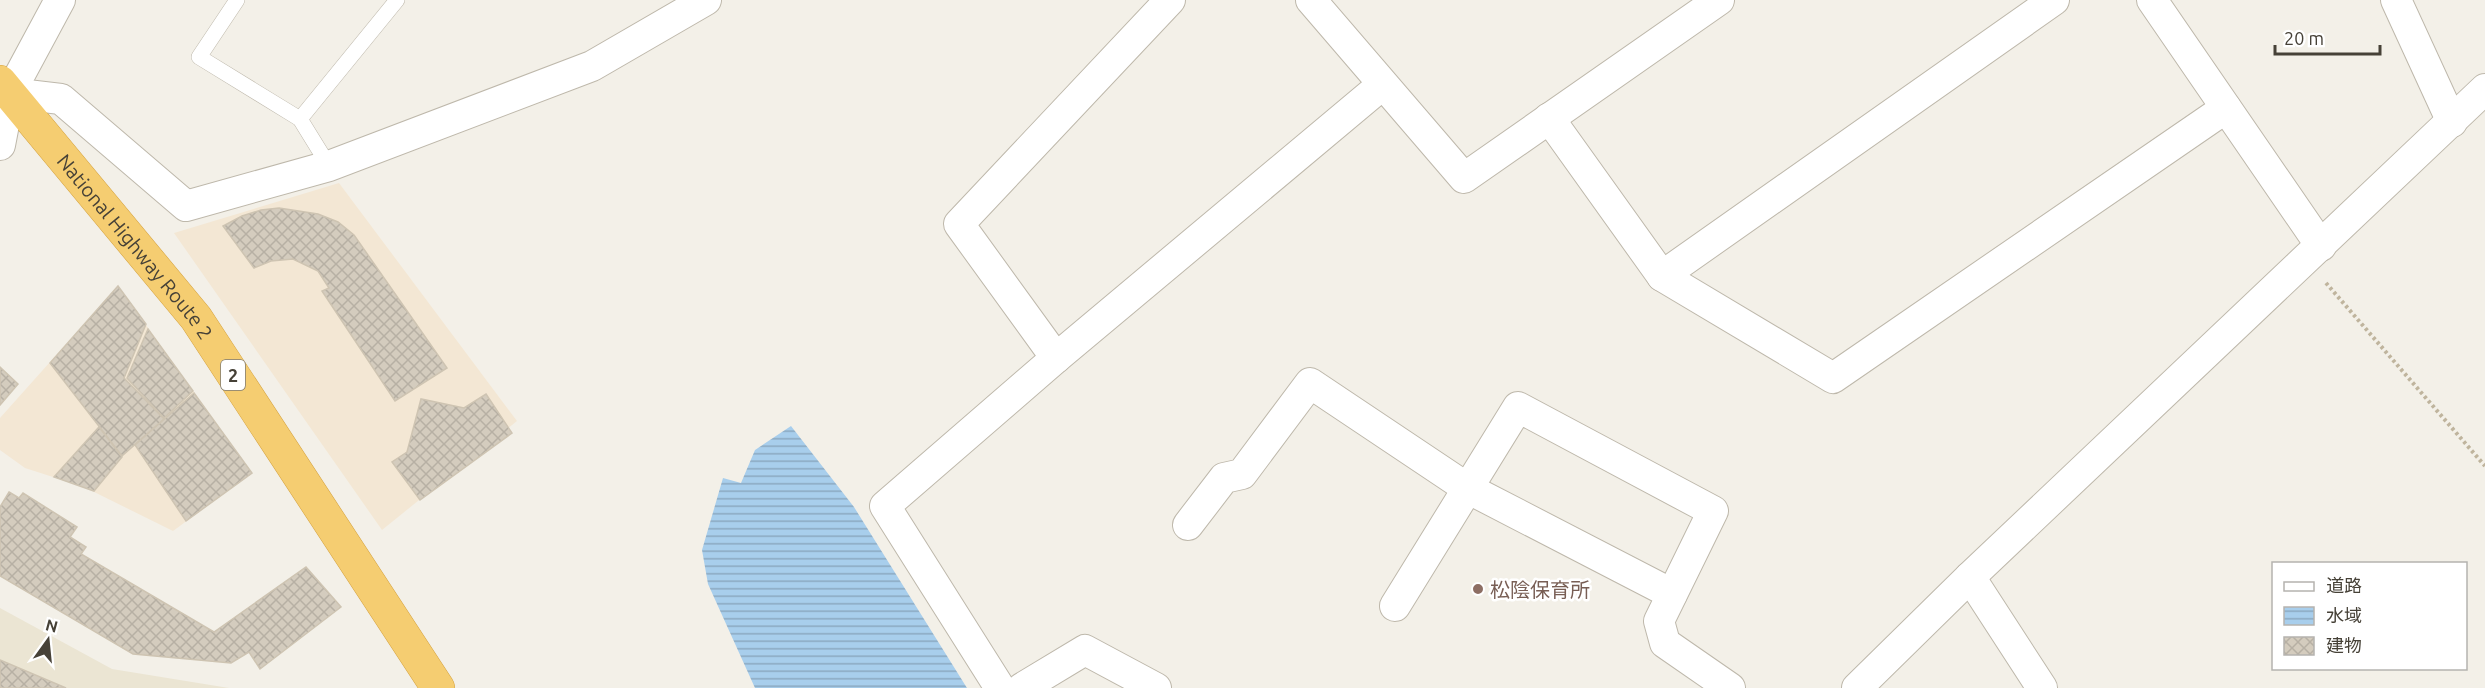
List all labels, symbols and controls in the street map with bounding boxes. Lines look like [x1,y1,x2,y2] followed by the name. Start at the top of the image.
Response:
[2275,18,2380,56] scale bar
[2284,28,2324,48] text: 20 m
[53,149,218,343] street label: National Highway Route 2
[221,360,245,390] road number: 2
[2272,562,2467,670] legend
[2326,575,2362,595] text: 道路
[1490,578,1590,601] place label: 松陰保育所
[1471,582,1485,596] marker: 松陰保育所
[2326,605,2362,625] text: 水域
[18,610,78,670] north arrow
[44,615,60,636] text: N
[2326,635,2362,655] text: 建物

